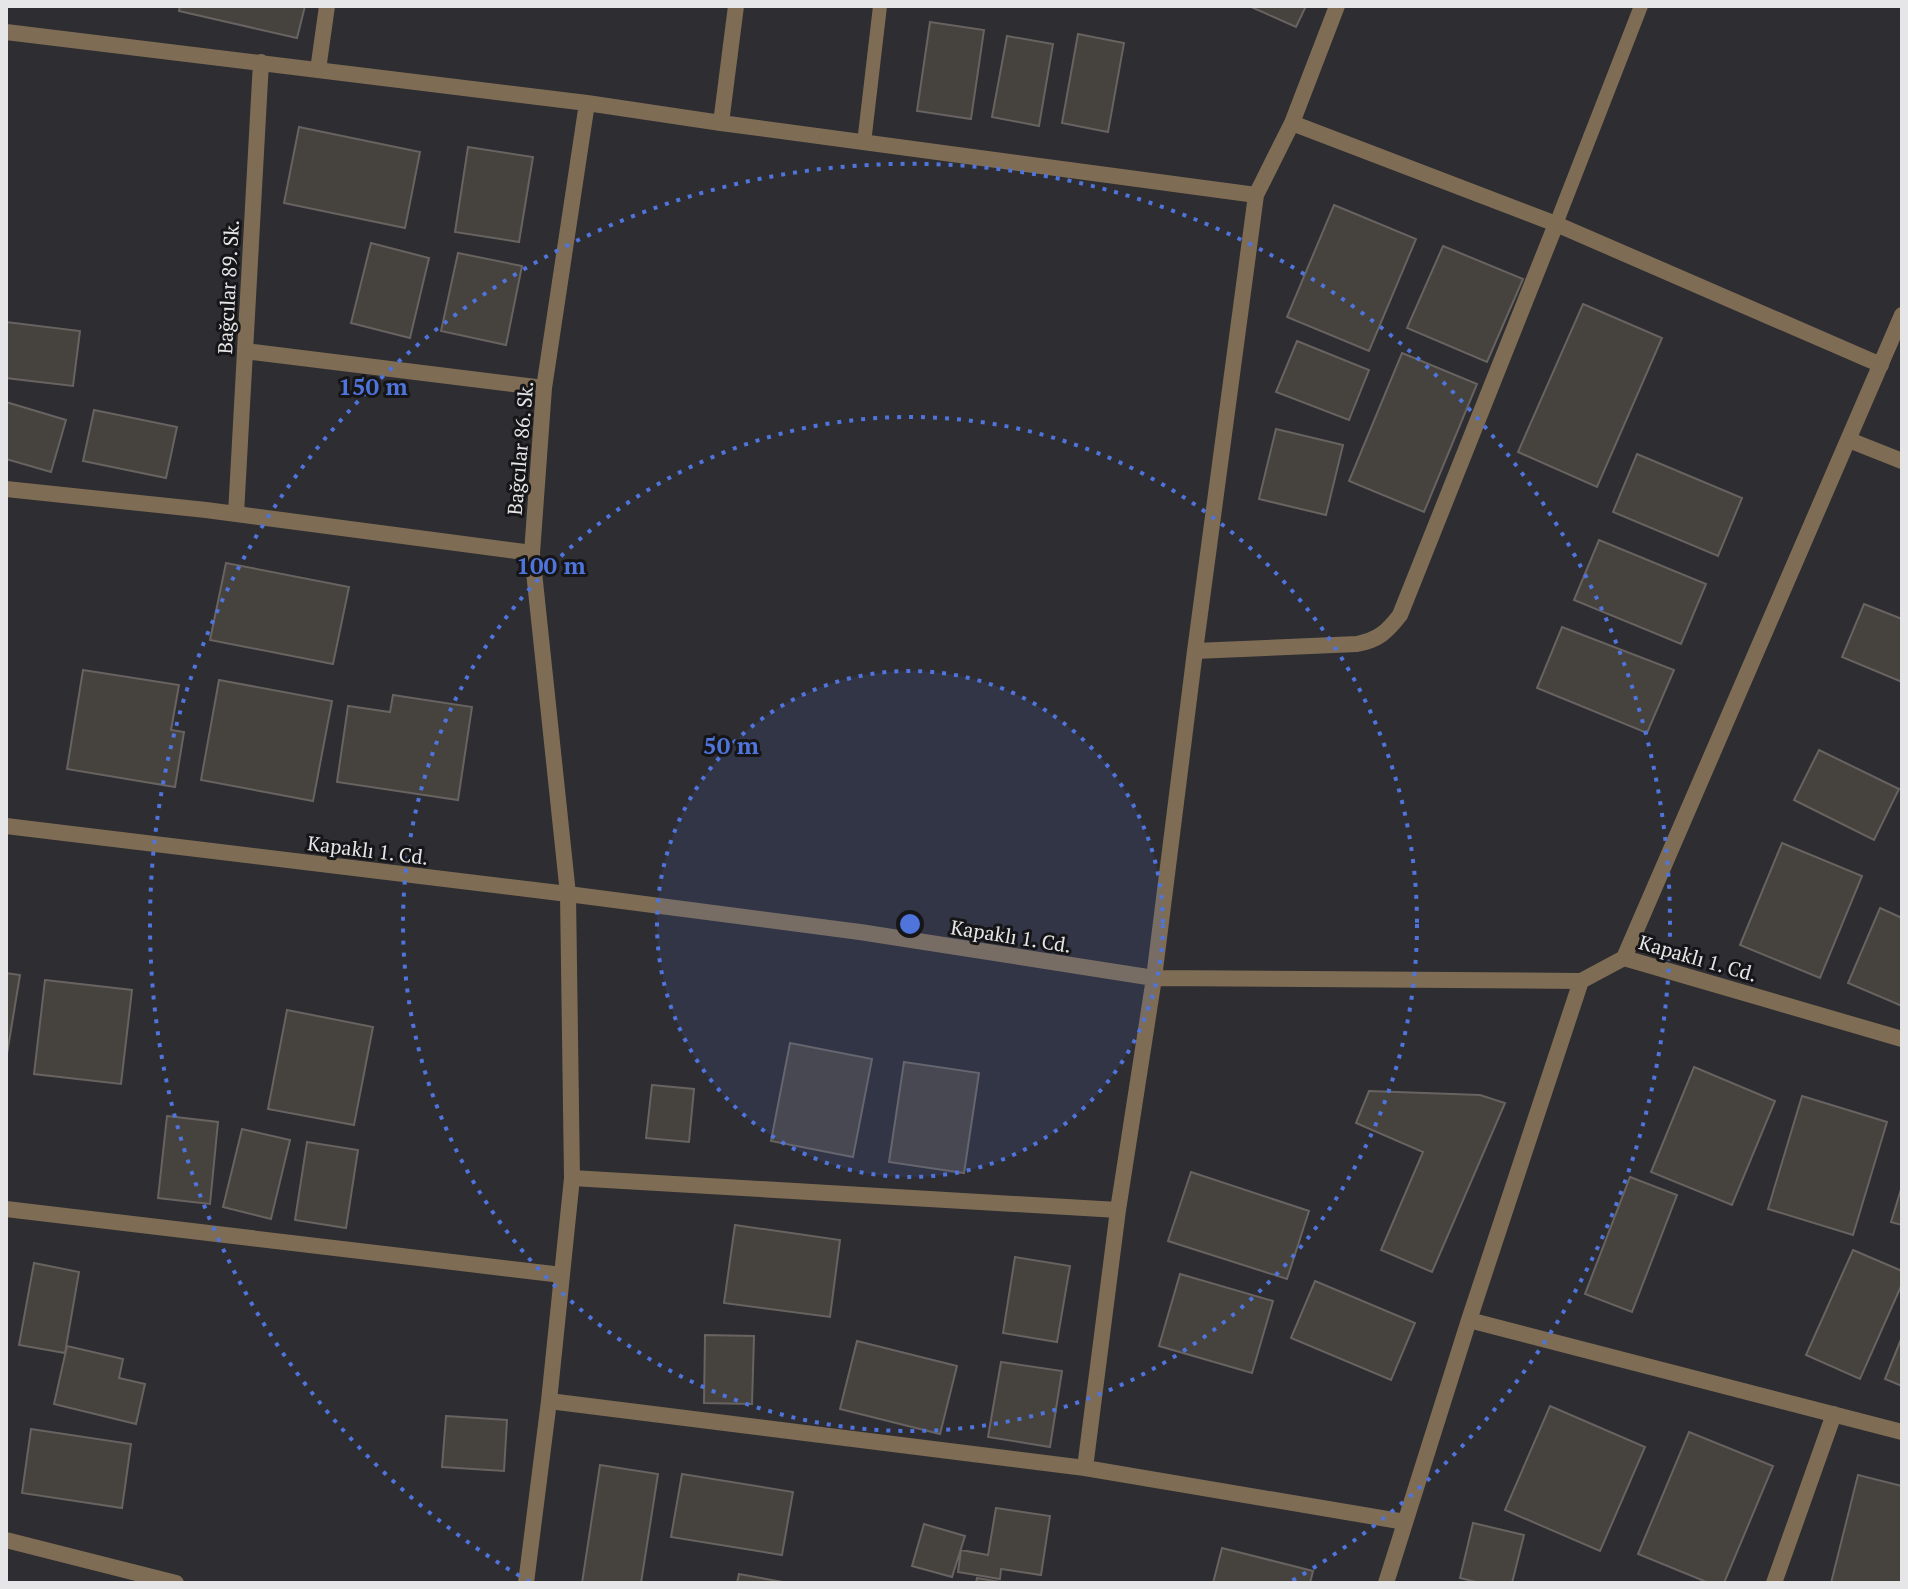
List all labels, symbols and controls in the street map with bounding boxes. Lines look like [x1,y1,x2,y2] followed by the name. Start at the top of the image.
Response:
[211,219,245,355] street label: Bağcılar 89. Sk.
[338,370,408,402] text: 150 m
[501,380,539,516] street label: Bağcılar 86. Sk.
[516,549,586,581] text: 100 m
[703,729,759,761] text: 50 m
[306,829,430,871] street label: Kapaklı 1. Cd.
[896,910,924,938] centre of rings
[949,913,1073,959] street label: Kapaklı 1. Cd.
[1636,928,1760,988] street label: Kapaklı 1. Cd.

